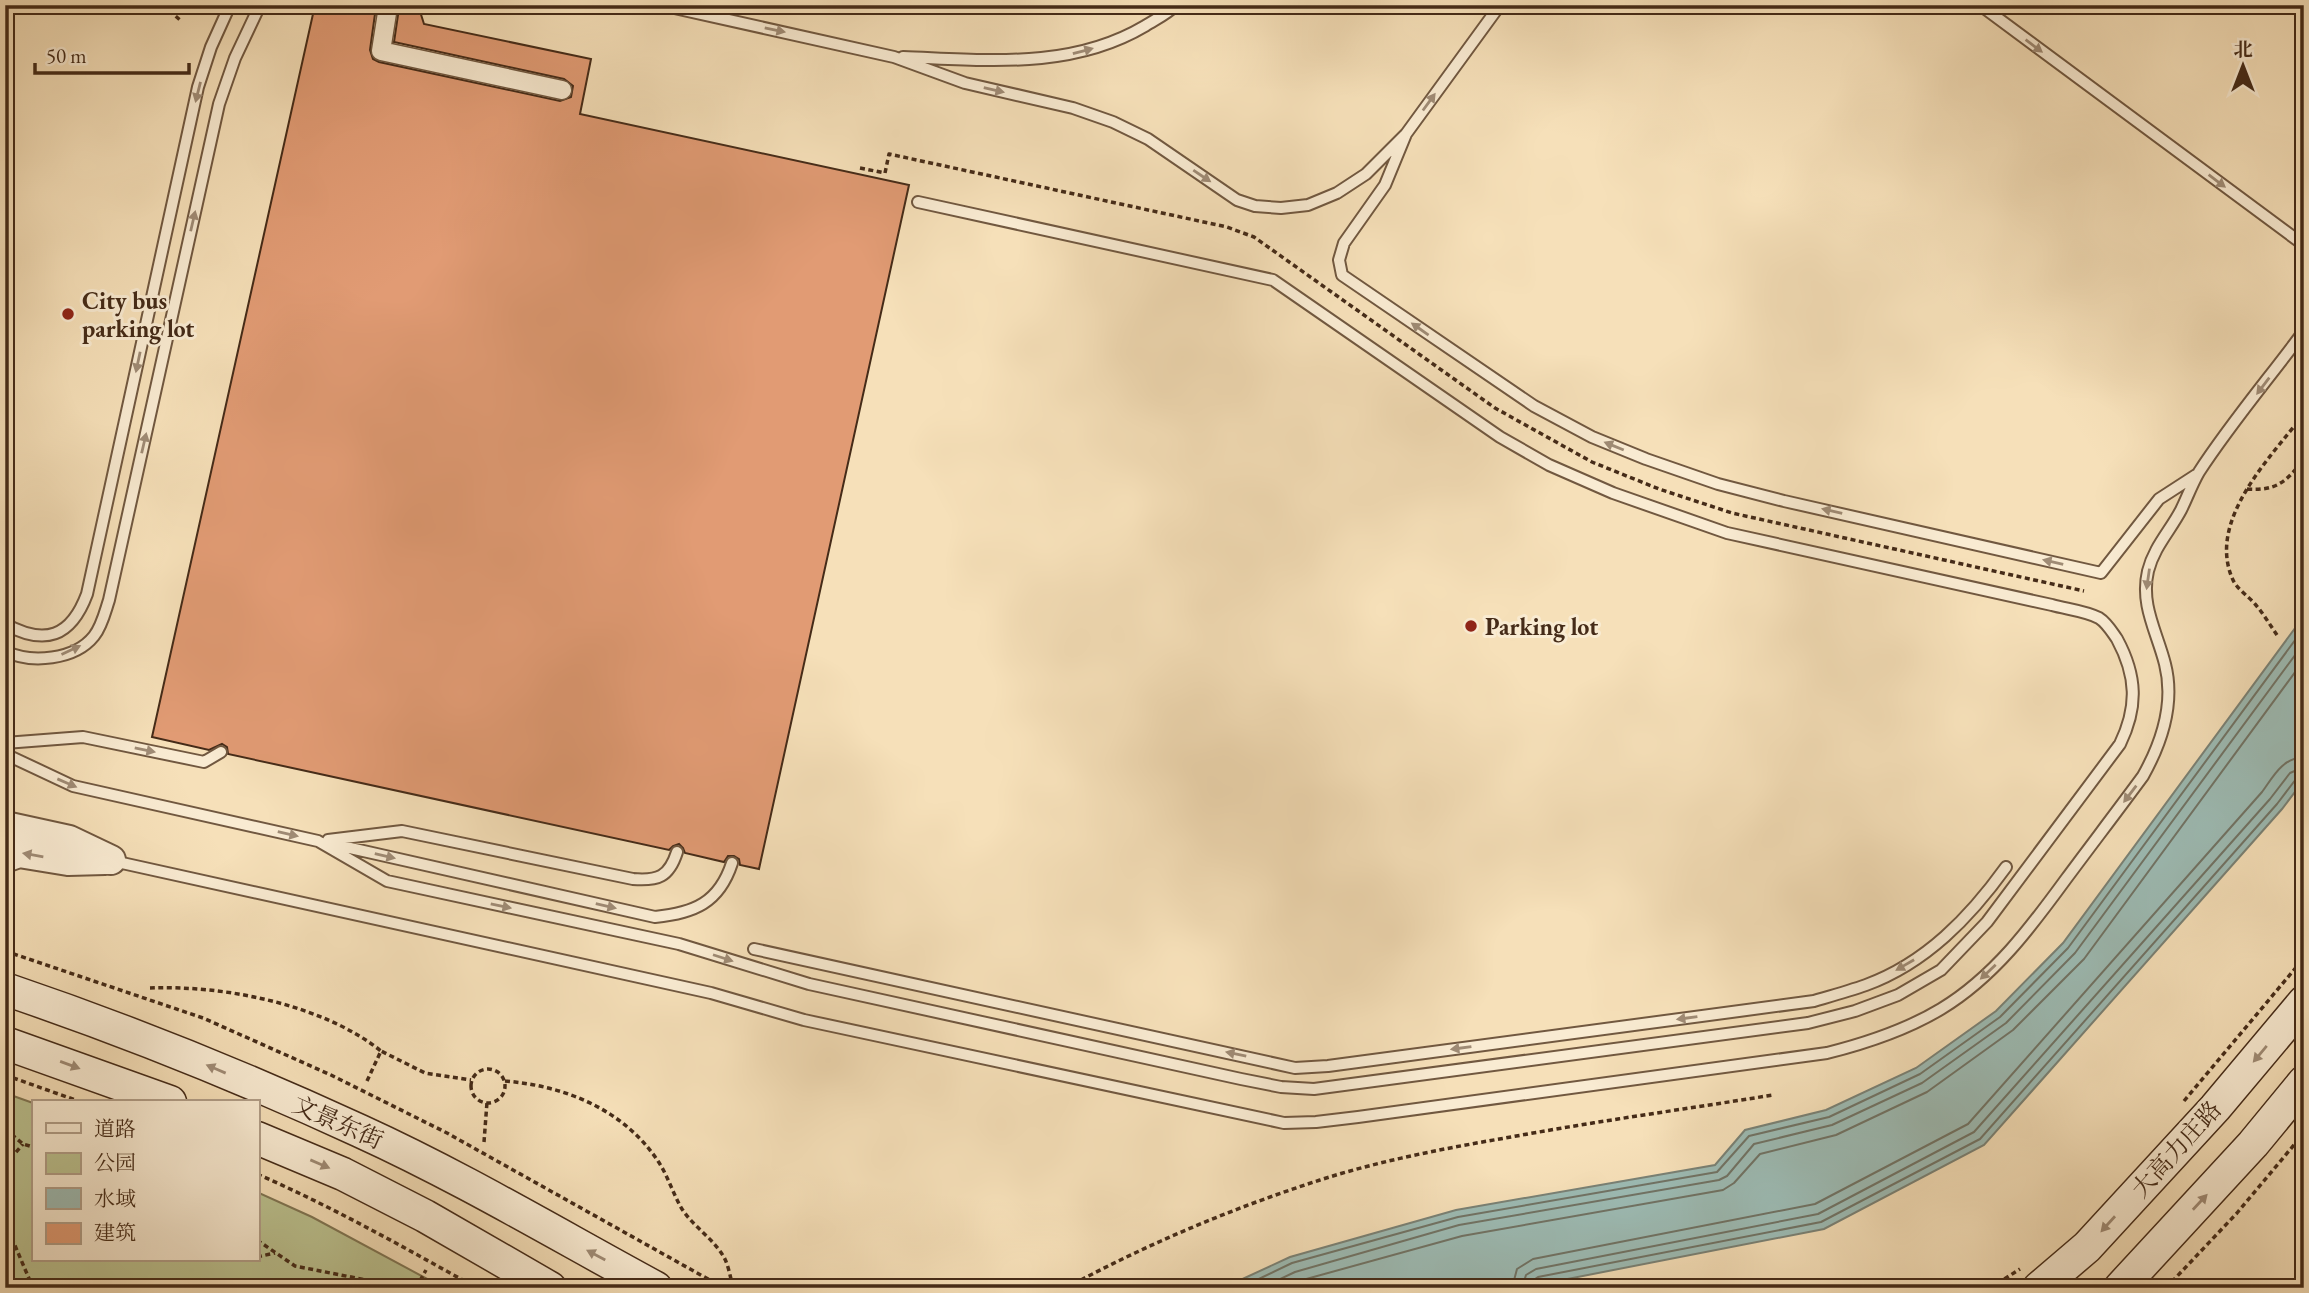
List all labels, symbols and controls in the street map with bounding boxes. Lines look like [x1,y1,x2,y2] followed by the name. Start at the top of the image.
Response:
[764,25,786,36] one-way arrow
[35,32,189,76] scale bar
[2208,32,2278,102] north arrow
[2233,37,2253,62] text: 北
[2025,39,2044,53] one-way arrow
[46,42,87,69] text: 50 m
[1073,45,1095,56] one-way arrow
[192,81,203,103] one-way arrow
[983,84,1005,95] one-way arrow
[1422,93,1436,112] one-way arrow
[1193,169,1211,183] one-way arrow
[2208,174,2226,188] one-way arrow
[188,210,199,232] one-way arrow
[82,285,194,345] place label: City bus parking lot
[60,306,76,322] marker: City bus parking lot
[1411,322,1429,336] one-way arrow
[132,351,143,373] one-way arrow
[2256,376,2271,394] one-way arrow
[139,432,150,454] one-way arrow
[1604,440,1625,451] one-way arrow
[1821,506,1843,517] one-way arrow
[2042,557,2064,568] one-way arrow
[2142,568,2153,590] one-way arrow
[1485,611,1598,643] place label: Parking lot
[1463,618,1479,634] marker: Parking lot
[61,644,81,656] one-way arrow
[134,745,156,756] one-way arrow
[57,777,78,788] one-way arrow
[2123,785,2137,803] one-way arrow
[277,829,299,840] one-way arrow
[22,849,44,860] one-way arrow
[374,850,396,861] one-way arrow
[491,901,513,912] one-way arrow
[595,901,617,912] one-way arrow
[712,954,733,964] one-way arrow
[1896,958,1915,971] one-way arrow
[1980,963,1997,979] one-way arrow
[1675,1013,1697,1024] one-way arrow
[1450,1043,1472,1054] one-way arrow
[2252,1045,2268,1063] one-way arrow
[1225,1049,1247,1060] one-way arrow
[59,1059,80,1070] one-way arrow
[205,1063,226,1074] one-way arrow
[288,1088,388,1156] street label: 文景东街
[2124,1094,2228,1204] street label: 大高力庄路
[32,1100,259,1262] legend
[94,1115,136,1142] text: 道路
[94,1149,136,1176] text: 公园
[310,1158,330,1170] one-way arrow
[94,1185,136,1212] text: 水域
[2191,1193,2207,1210] one-way arrow
[2101,1215,2117,1232] one-way arrow
[94,1219,136,1246] text: 建筑
[585,1250,605,1262] one-way arrow

